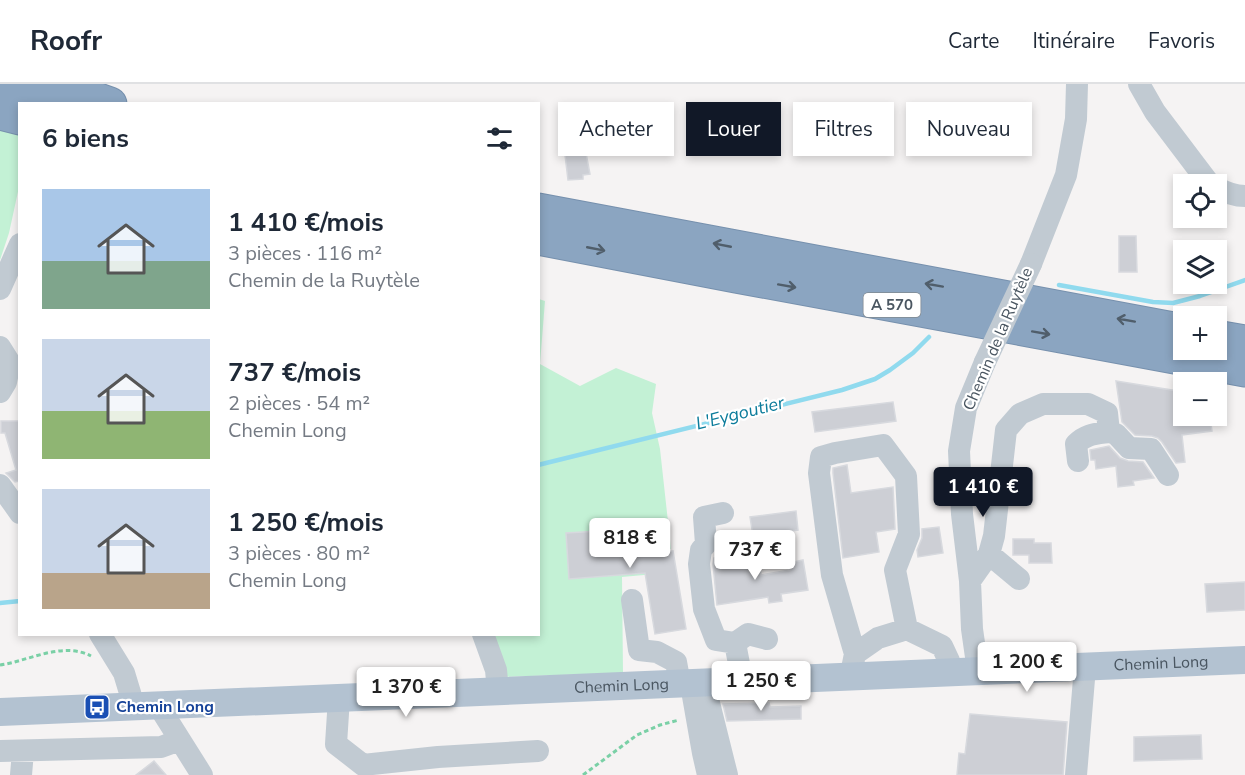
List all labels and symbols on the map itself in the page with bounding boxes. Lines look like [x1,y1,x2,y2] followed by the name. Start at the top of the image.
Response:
[713,239,732,250] one-way arrow
[586,244,605,255] one-way arrow
[958,264,1038,414] street label: Chemin de la Ruytèle
[925,279,945,290] one-way arrow
[777,281,797,292] one-way arrow
[864,293,920,317] road number: A 570
[1117,314,1136,325] one-way arrow
[1031,328,1050,339] one-way arrow
[693,390,787,436] water label: L'Eygoutier
[928,467,1038,518] pin: 1 410 €
[588,518,672,569] pin: 818 €
[713,530,797,581] pin: 737 €
[972,642,1082,693] pin: 1 200 €
[1113,651,1209,676] street label: Chemin Long
[706,661,816,712] pin: 1 250 €
[351,667,461,718] pin: 1 370 €
[574,673,669,699] street label: Chemin Long
[82,692,112,722] bus stop icon: Chemin Long
[116,696,214,718] place label: Chemin Long

